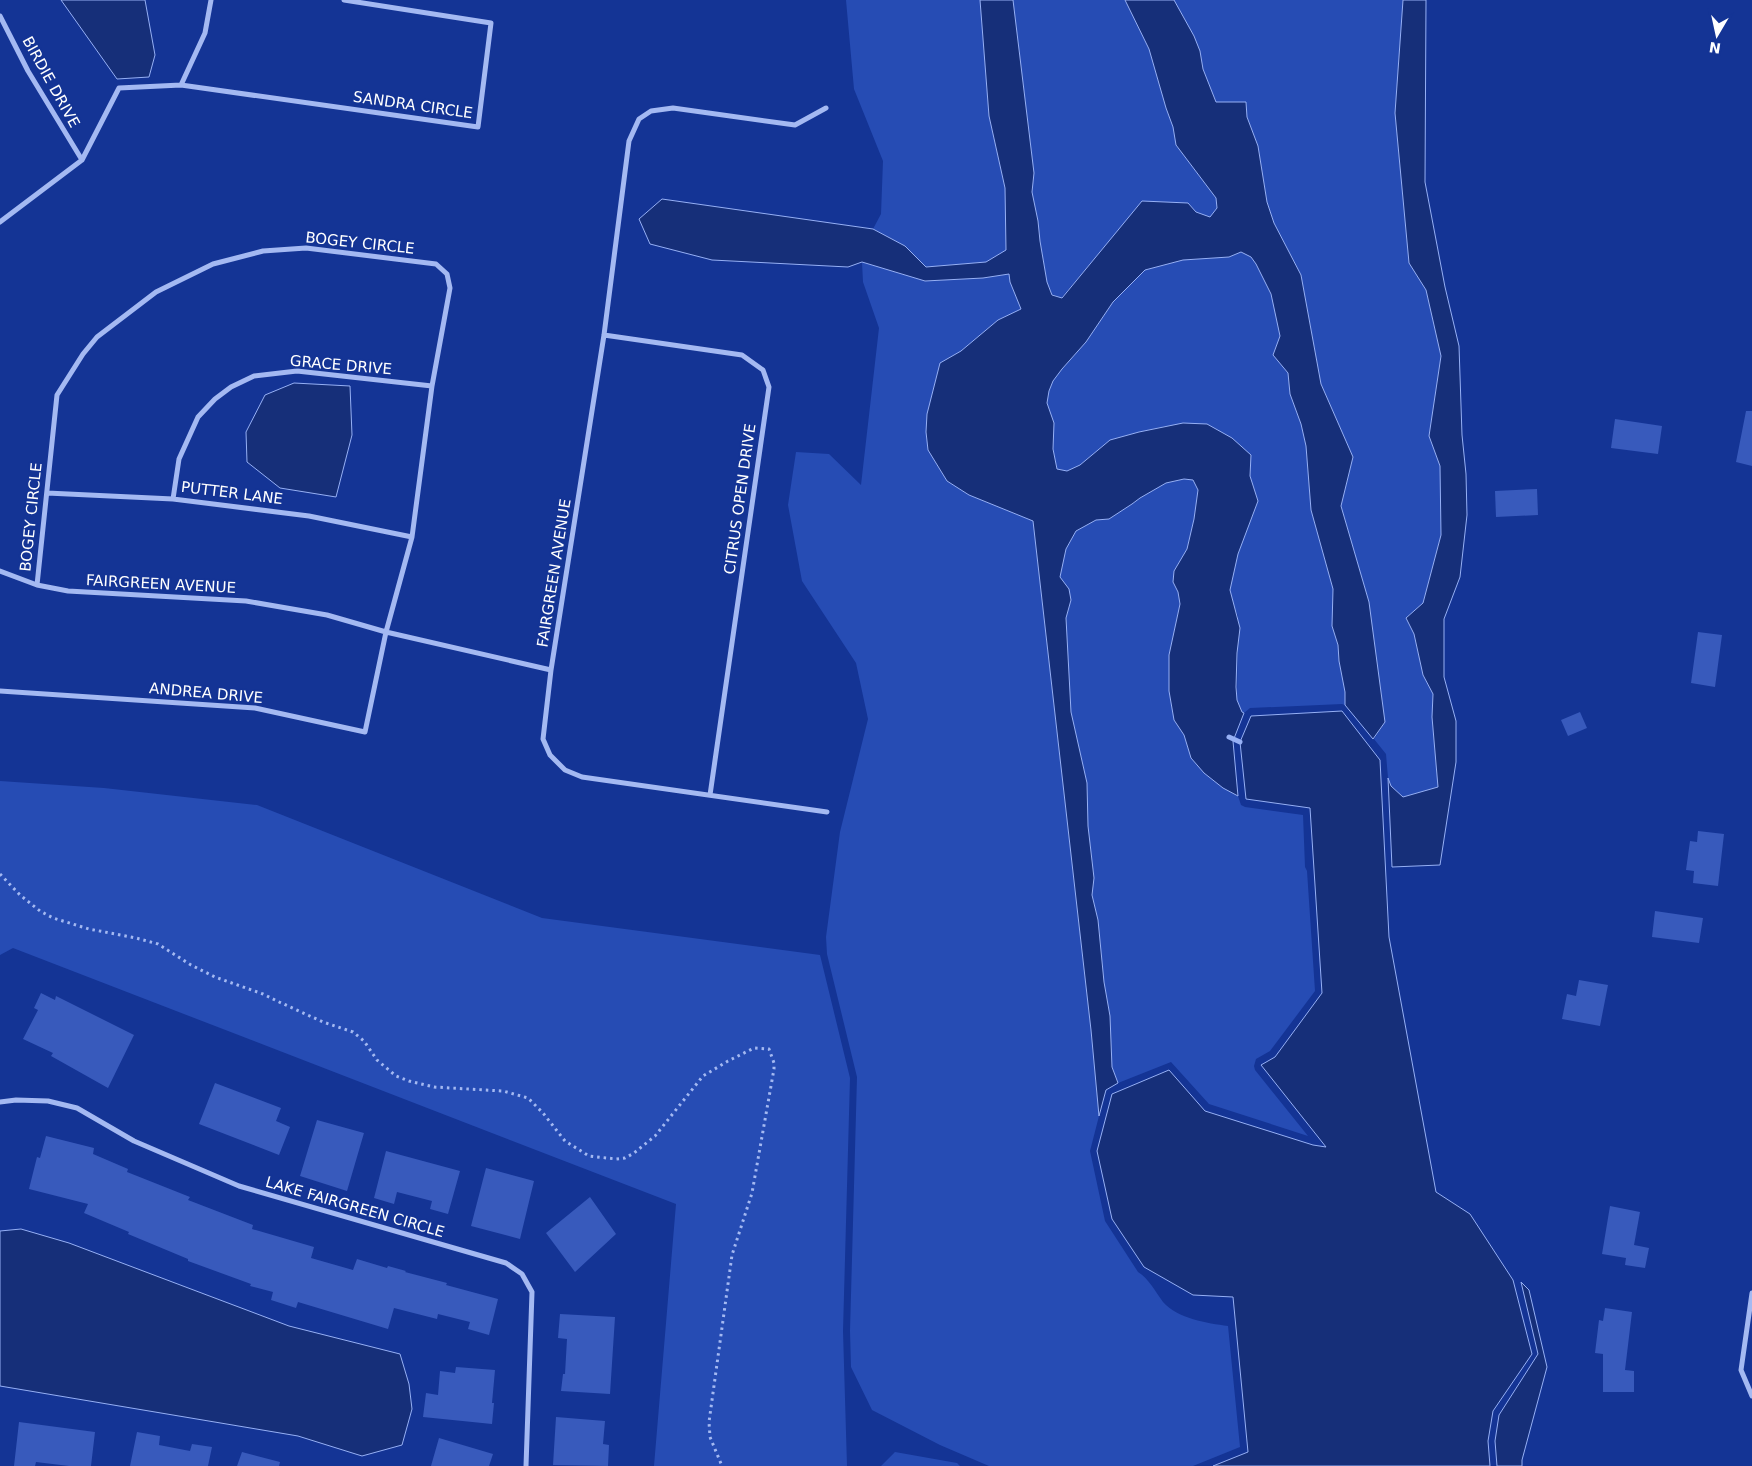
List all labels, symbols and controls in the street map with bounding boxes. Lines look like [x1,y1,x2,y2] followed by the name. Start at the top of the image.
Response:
[1692,10,1742,60] north arrow
[19,33,83,131] street label: BIRDIE DRIVE
[1708,39,1722,57] text: N
[352,88,474,122] street label: SANDRA CIRCLE
[304,228,416,258] street label: BOGEY CIRCLE
[289,352,393,378] street label: GRACE DRIVE
[720,422,760,576] street label: CITRUS OPEN DRIVE
[16,461,46,573] street label: BOGEY CIRCLE
[180,478,284,508] street label: PUTTER LANE
[533,497,575,649] street label: FAIRGREEN AVENUE
[86,571,236,597] street label: FAIRGREEN AVENUE
[148,679,264,707] street label: ANDREA DRIVE
[263,1173,447,1241] street label: LAKE FAIRGREEN CIRCLE

